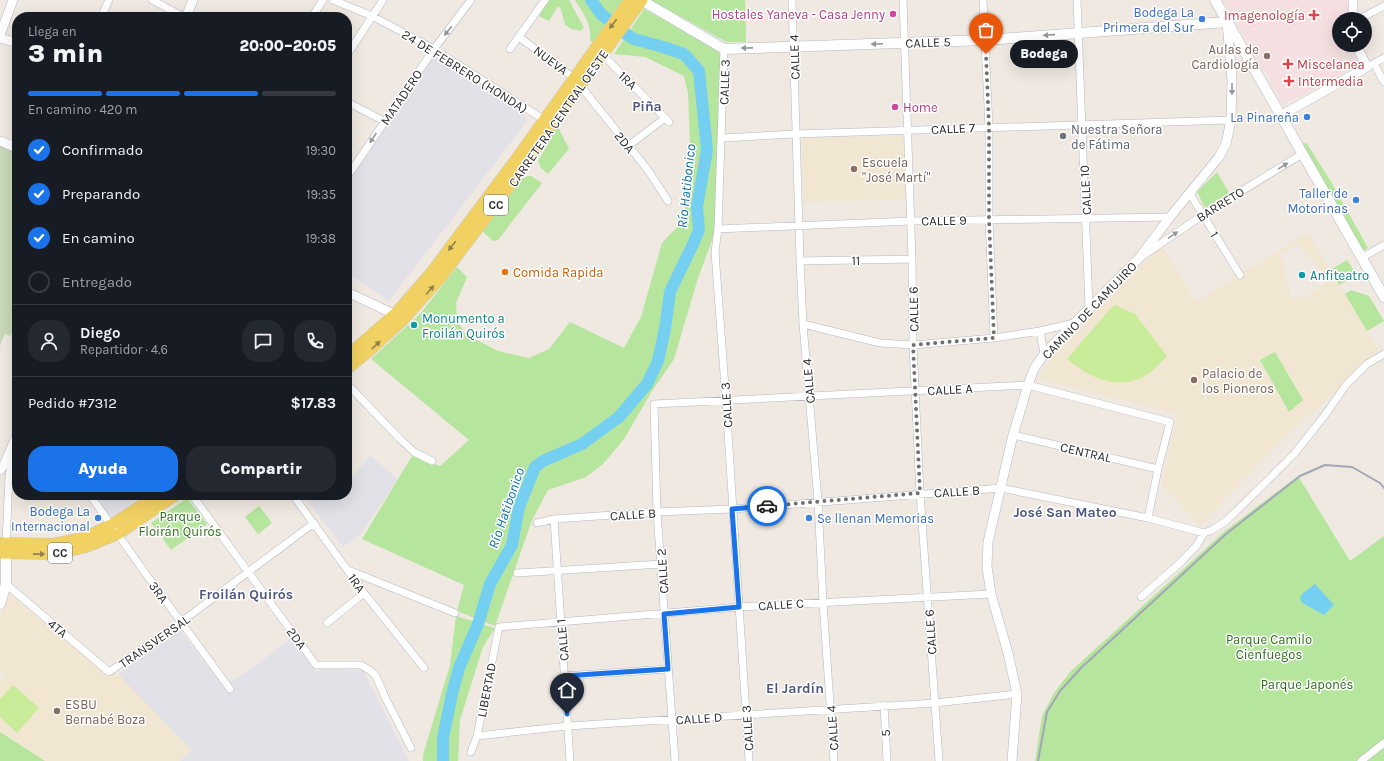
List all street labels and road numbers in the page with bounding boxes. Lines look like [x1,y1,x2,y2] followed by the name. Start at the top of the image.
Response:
[399,27,530,116] street label: 24 DE FEBRERO (HONDA)
[786,34,803,80] street label: CALLE 4
[905,34,951,51] street label: CALLE 5
[531,43,571,78] street label: NUEVA
[505,47,611,190] street label: CARRETERA CENTRAL OESTE
[716,59,733,105] street label: CALLE 3
[377,67,425,128] street label: MATADERO
[615,68,640,93] street label: 1RA
[931,120,975,137] street label: CALLE 7
[611,128,638,157] street label: 2DA
[1077,164,1094,215] street label: CALLE 10
[1194,184,1247,225] street label: BARRETO
[484,195,508,215] road number: CC
[921,213,967,228] street label: CALLE 9
[1207,229,1222,240] street label: 1
[852,253,860,268] street label: 11
[1039,259,1140,362] street label: CAMINO DE CAMUJIRO
[906,286,921,332] street label: CALLE 6
[799,358,818,404] street label: CALLE 4
[927,381,974,398] street label: CALLE A
[717,382,736,428] street label: CALLE 3
[1059,439,1113,466] street label: CENTRAL
[934,482,981,501] street label: CALLE B
[610,505,657,524] street label: CALLE B
[48,543,72,563] road number: CC
[653,548,672,594] street label: CALLE 2
[345,571,369,596] street label: 1RA
[146,579,172,606] street label: 3RA
[758,595,805,614] street label: CALLE C
[921,609,940,655] street label: CALLE 6
[116,612,192,671] street label: TRANSVERSAL
[45,616,71,641] street label: 4TA
[553,618,572,662] street label: CALLE 1
[284,624,310,653] street label: 2DA
[474,662,499,719] street label: LIBERTAD
[738,705,757,751] street label: CALLE 3
[823,705,842,751] street label: CALLE 4
[675,709,723,728] street label: CALLE D
[878,729,893,737] street label: 5

